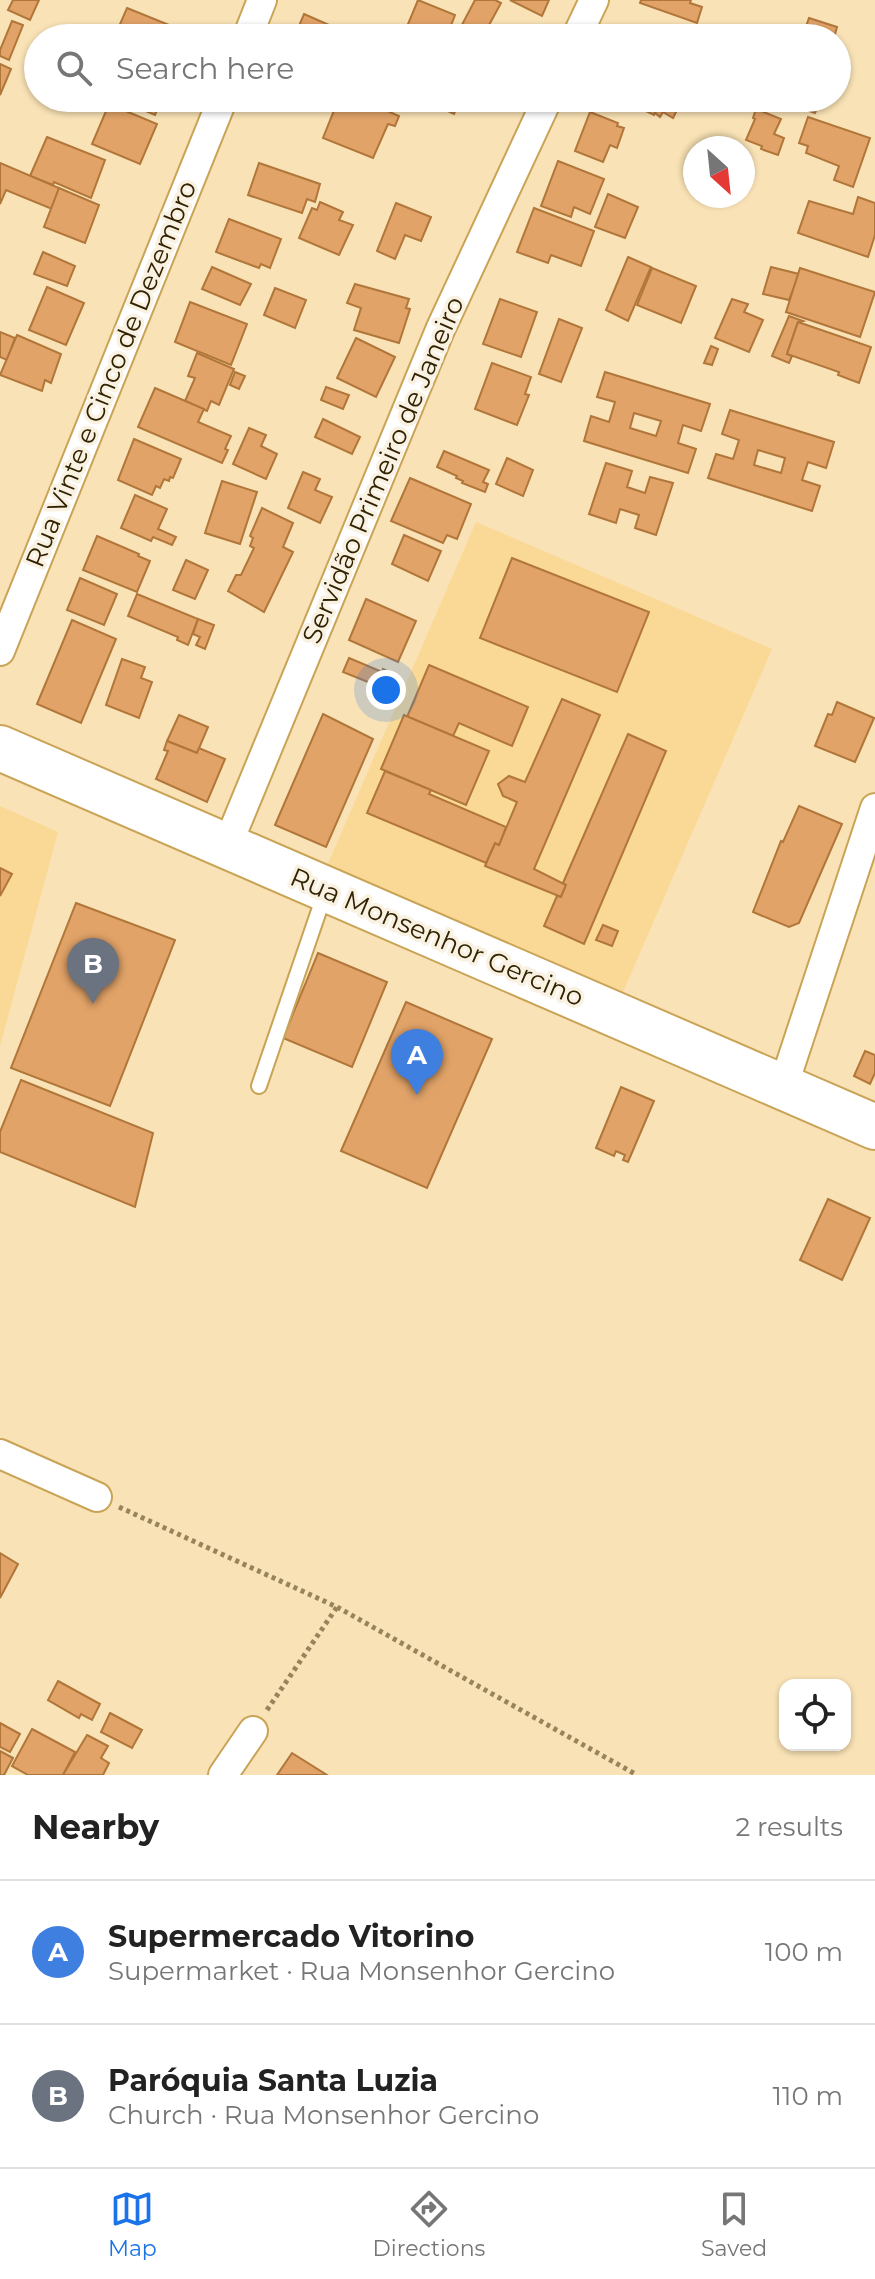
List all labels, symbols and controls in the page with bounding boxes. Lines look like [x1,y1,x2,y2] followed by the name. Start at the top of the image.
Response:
[24,24,851,112] search box
[52,46,96,90] icon: search
[116,50,294,87] text: Search here
[683,136,755,208] north arrow
[19,176,203,572] street label: Rua Vinte e Cinco de Dezembro
[295,292,471,648] street label: Servidão Primeiro de Janeiro
[366,670,406,710] your location
[286,861,588,1013] street label: Rua Monsenhor Gercino
[67,938,119,1004] pin: B
[391,1029,443,1095] pin: A
[779,1679,851,1751] map controls
[779,1679,851,1751] button: locate
[32,1806,159,1848] text: Nearby
[735,1811,843,1843] text: 2 results
[108,1918,474,1955] text: Supermercado Vitorino
[48,1936,68,1968] text: A
[765,1936,843,1968] text: 100 m
[108,1955,615,1987] text: Supermarket · Rua Monsenhor Gercino
[108,2062,438,2099] text: Paróquia Santa Luzia
[48,2080,68,2112] text: B
[773,2080,843,2112] text: 110 m
[108,2099,539,2131] text: Church · Rua Monsenhor Gercino
[108,2187,157,2262] tab: Map
[373,2187,485,2262] tab: Directions
[701,2187,767,2262] tab: Saved

